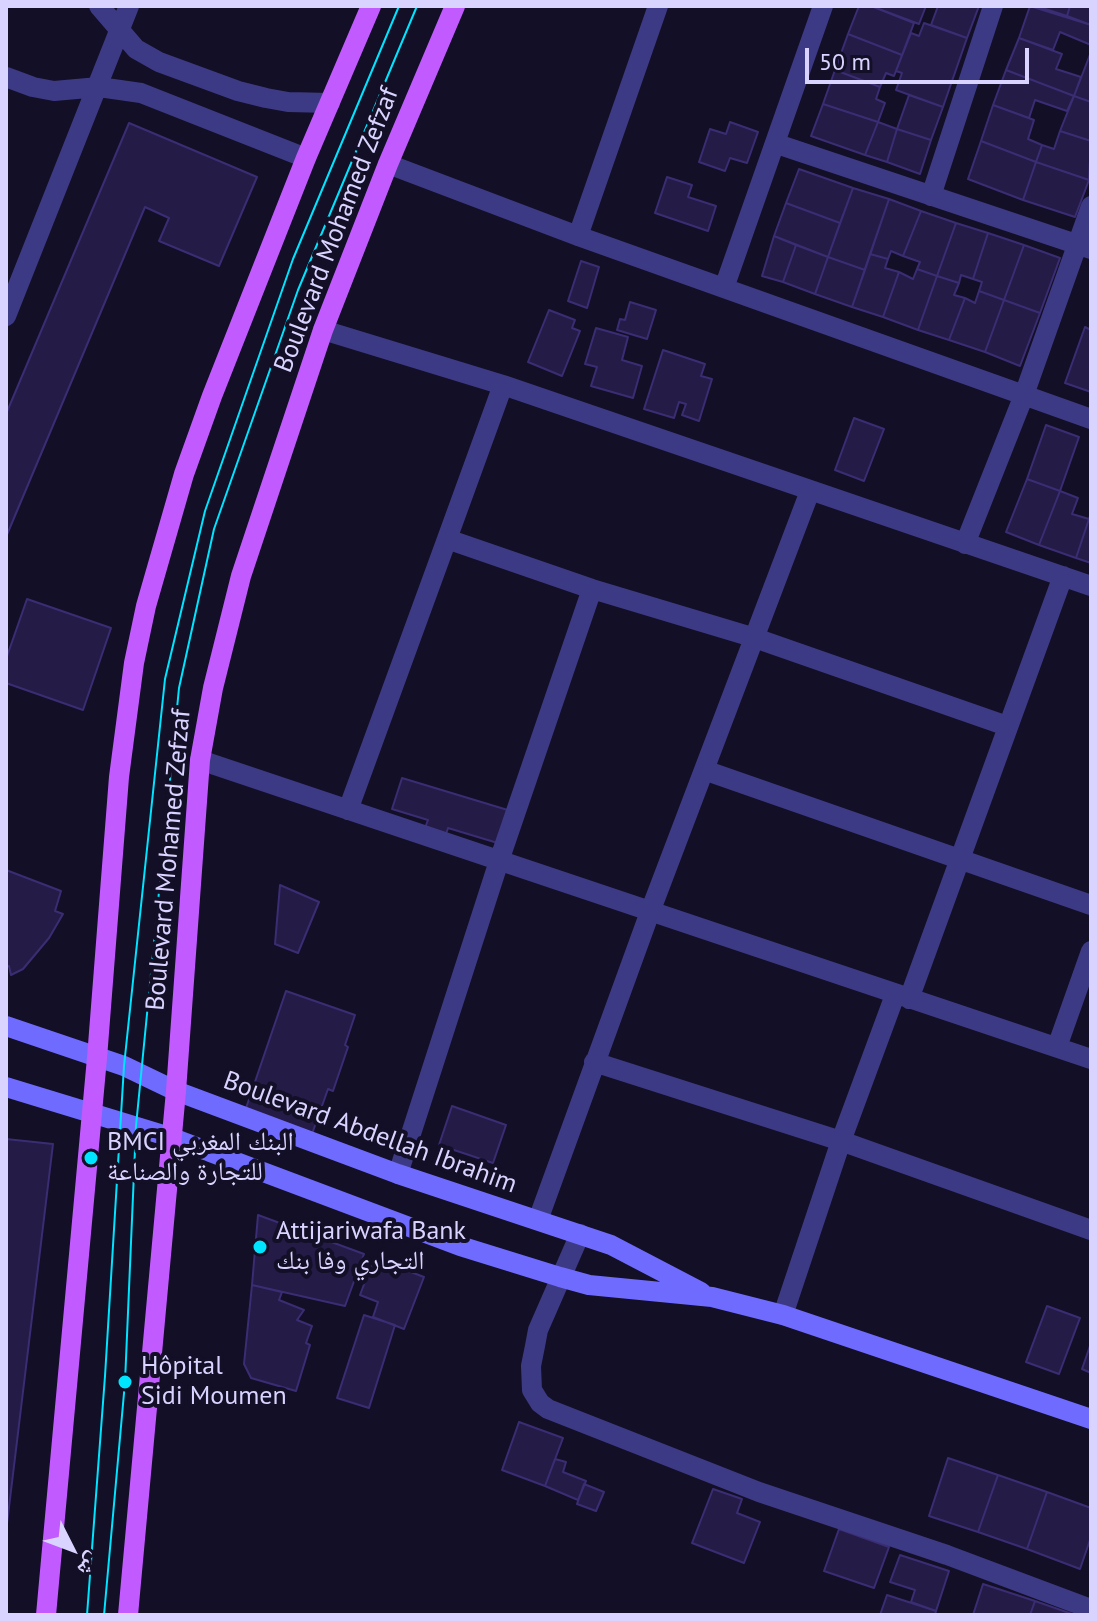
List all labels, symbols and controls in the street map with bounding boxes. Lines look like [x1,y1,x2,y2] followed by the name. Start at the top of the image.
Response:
[809,32,1033,82] scale bar
[819,46,871,77] text: 50 m
[268,83,406,377] street label: Boulevard Mohamed Zefzaf
[140,708,198,1012] street label: Boulevard Mohamed Zefzaf
[219,1065,521,1201] street label: Boulevard Abdellah Ibrahim
[107,1127,294,1188] place label: BMCI البنك المغربي للتجارة والصناعة
[82,1149,100,1167] marker: BMCI البنك المغربي للتجارة والصناعة
[276,1216,466,1278] place label: Attijariwafa Bank التجاري وفا بنك
[251,1238,269,1256] marker: Attijariwafa Bank التجاري وفا بنك
[141,1351,287,1412] place label: Hôpital Sidi Moumen
[116,1373,134,1391] marker: Hôpital Sidi Moumen
[32,1509,112,1589] north arrow
[72,1547,108,1583] text: ش

